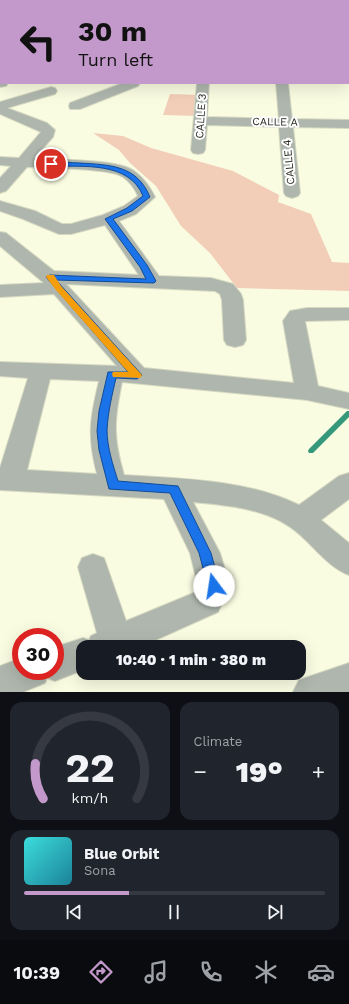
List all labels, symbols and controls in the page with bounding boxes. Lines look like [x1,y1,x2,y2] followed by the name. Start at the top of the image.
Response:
[78,15,147,48] text: 30 m
[12,16,64,68] icon: left
[78,49,153,70] text: Turn left
[193,93,209,139] street label: CALLE 3
[252,115,298,129] street label: CALLE A
[281,139,297,185] street label: CALLE 4
[34,147,68,181] pin
[40,153,62,175] icon: arrive
[193,565,235,607] position arrow
[12,628,64,680] speed limit sign: 30
[116,651,266,669] text: 10:40 · 1 min · 380 m
[194,734,242,749] text: Climate
[65,743,115,792] text: 22
[236,754,283,789] text: 19°
[194,759,207,784] text: −
[312,759,325,784] text: +
[71,790,108,806] text: km/h
[84,845,159,863] text: Blue Orbit
[84,863,116,878] text: Sona
[63,901,85,923] icon: previous
[163,901,185,923] icon: pause
[264,901,286,923] icon: next
[87,958,115,986] icon: directions
[142,958,170,986] icon: music
[197,958,225,986] icon: phone
[252,958,280,986] icon: climate
[307,958,335,986] icon: car
[14,962,60,983] text: 10:39

